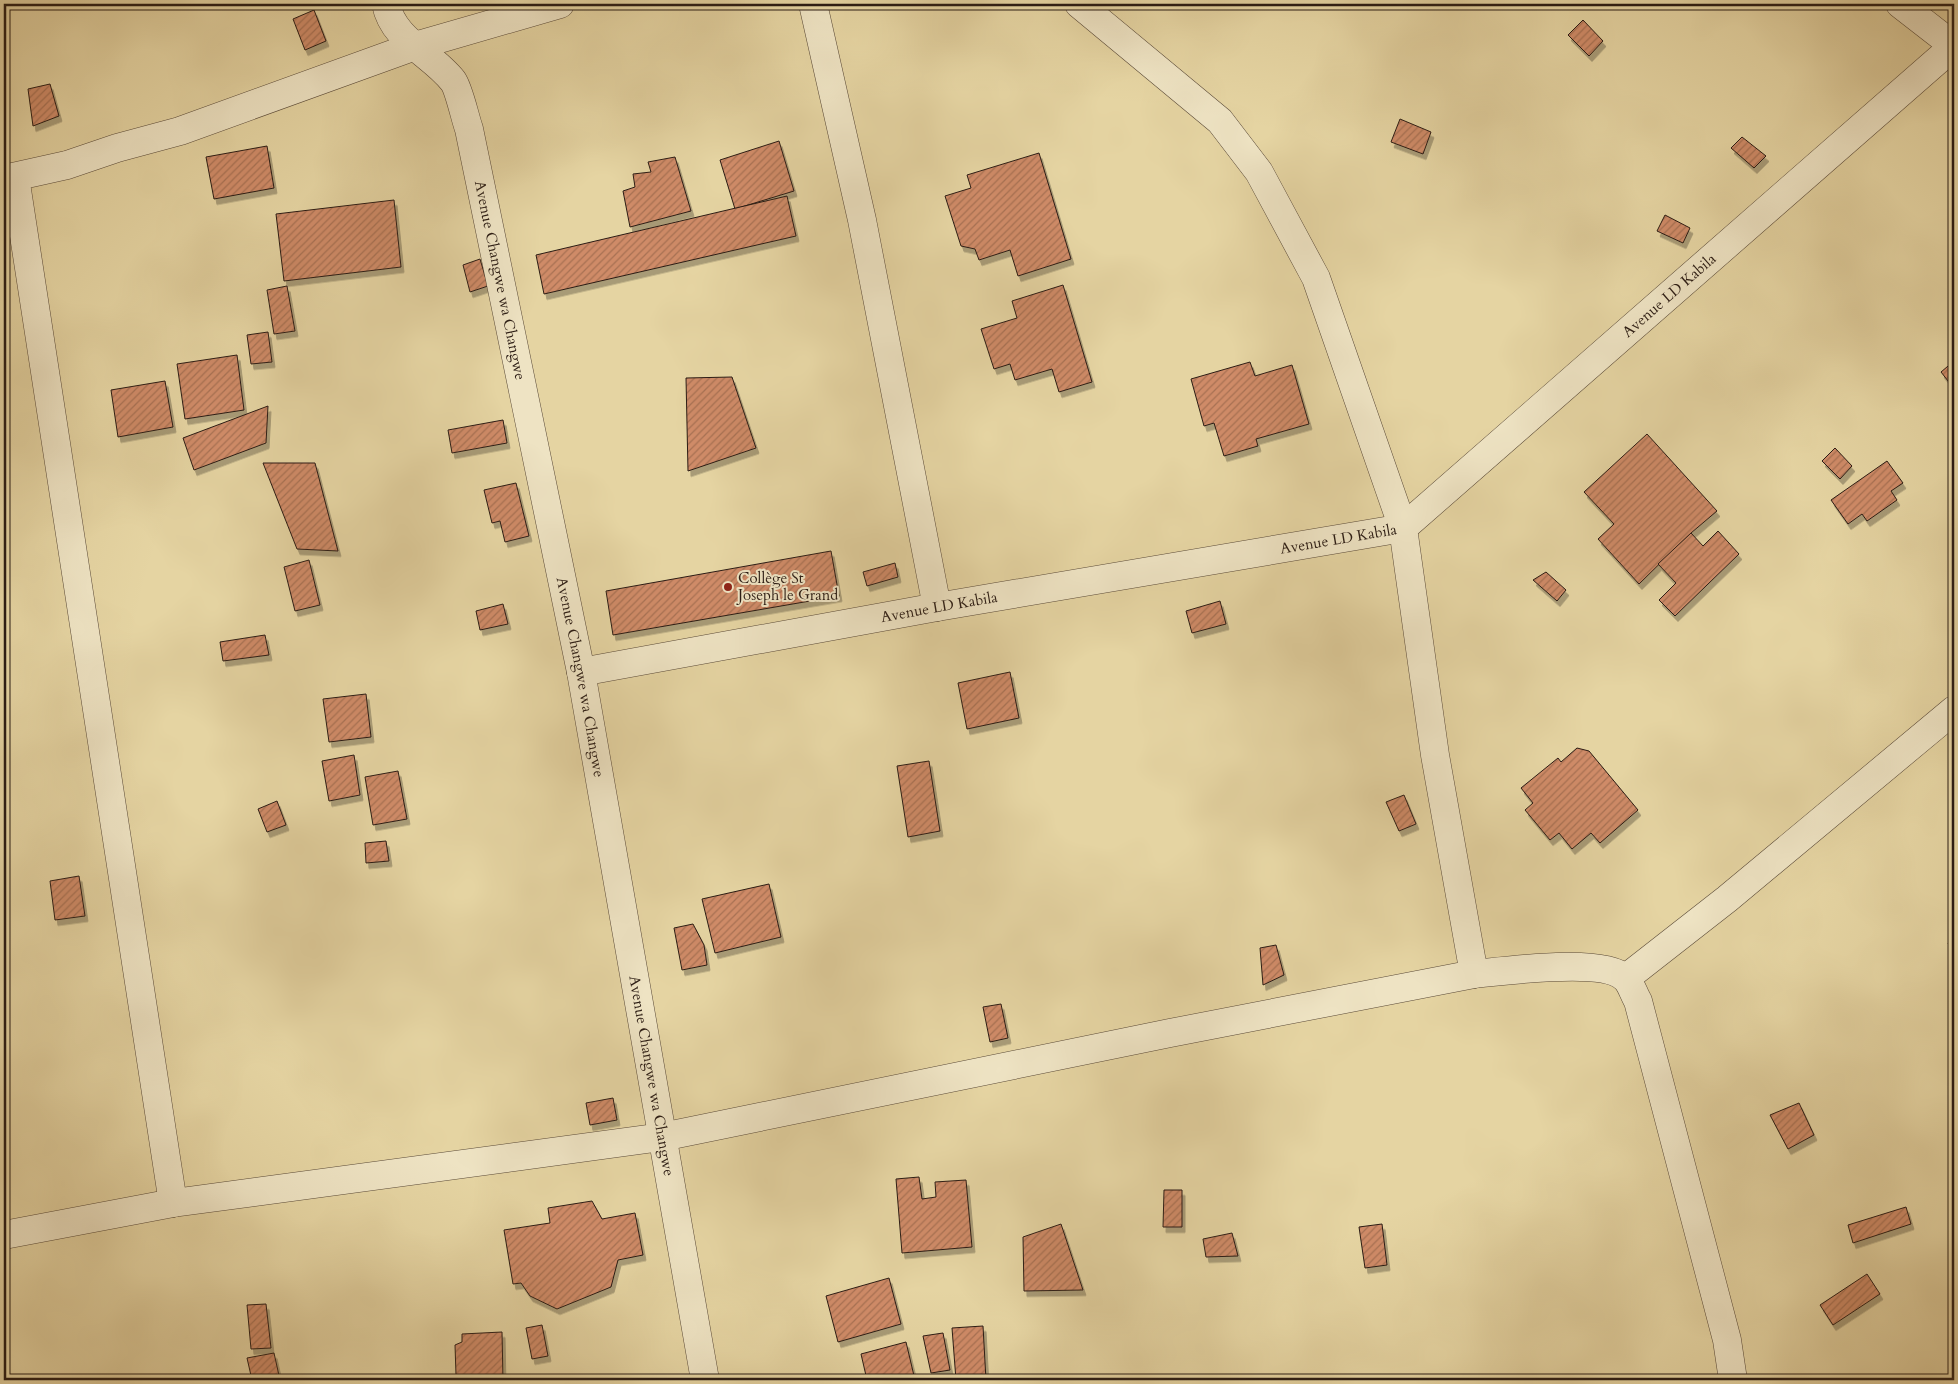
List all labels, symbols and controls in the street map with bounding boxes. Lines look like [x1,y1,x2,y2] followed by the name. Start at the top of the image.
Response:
[470,179,531,382] street label: Avenue Changwe wa Changwe
[1618,248,1721,342] street label: Avenue LD Kabila
[1278,519,1399,559] street label: Avenue LD Kabila
[736,568,838,605] place label: Collège St Joseph le Grand
[552,575,609,779] street label: Avenue Changwe wa Changwe
[722,581,734,593] marker: Collège St Joseph le Grand
[879,587,1000,627] street label: Avenue LD Kabila
[624,974,679,1178] street label: Avenue Changwe wa Changwe

